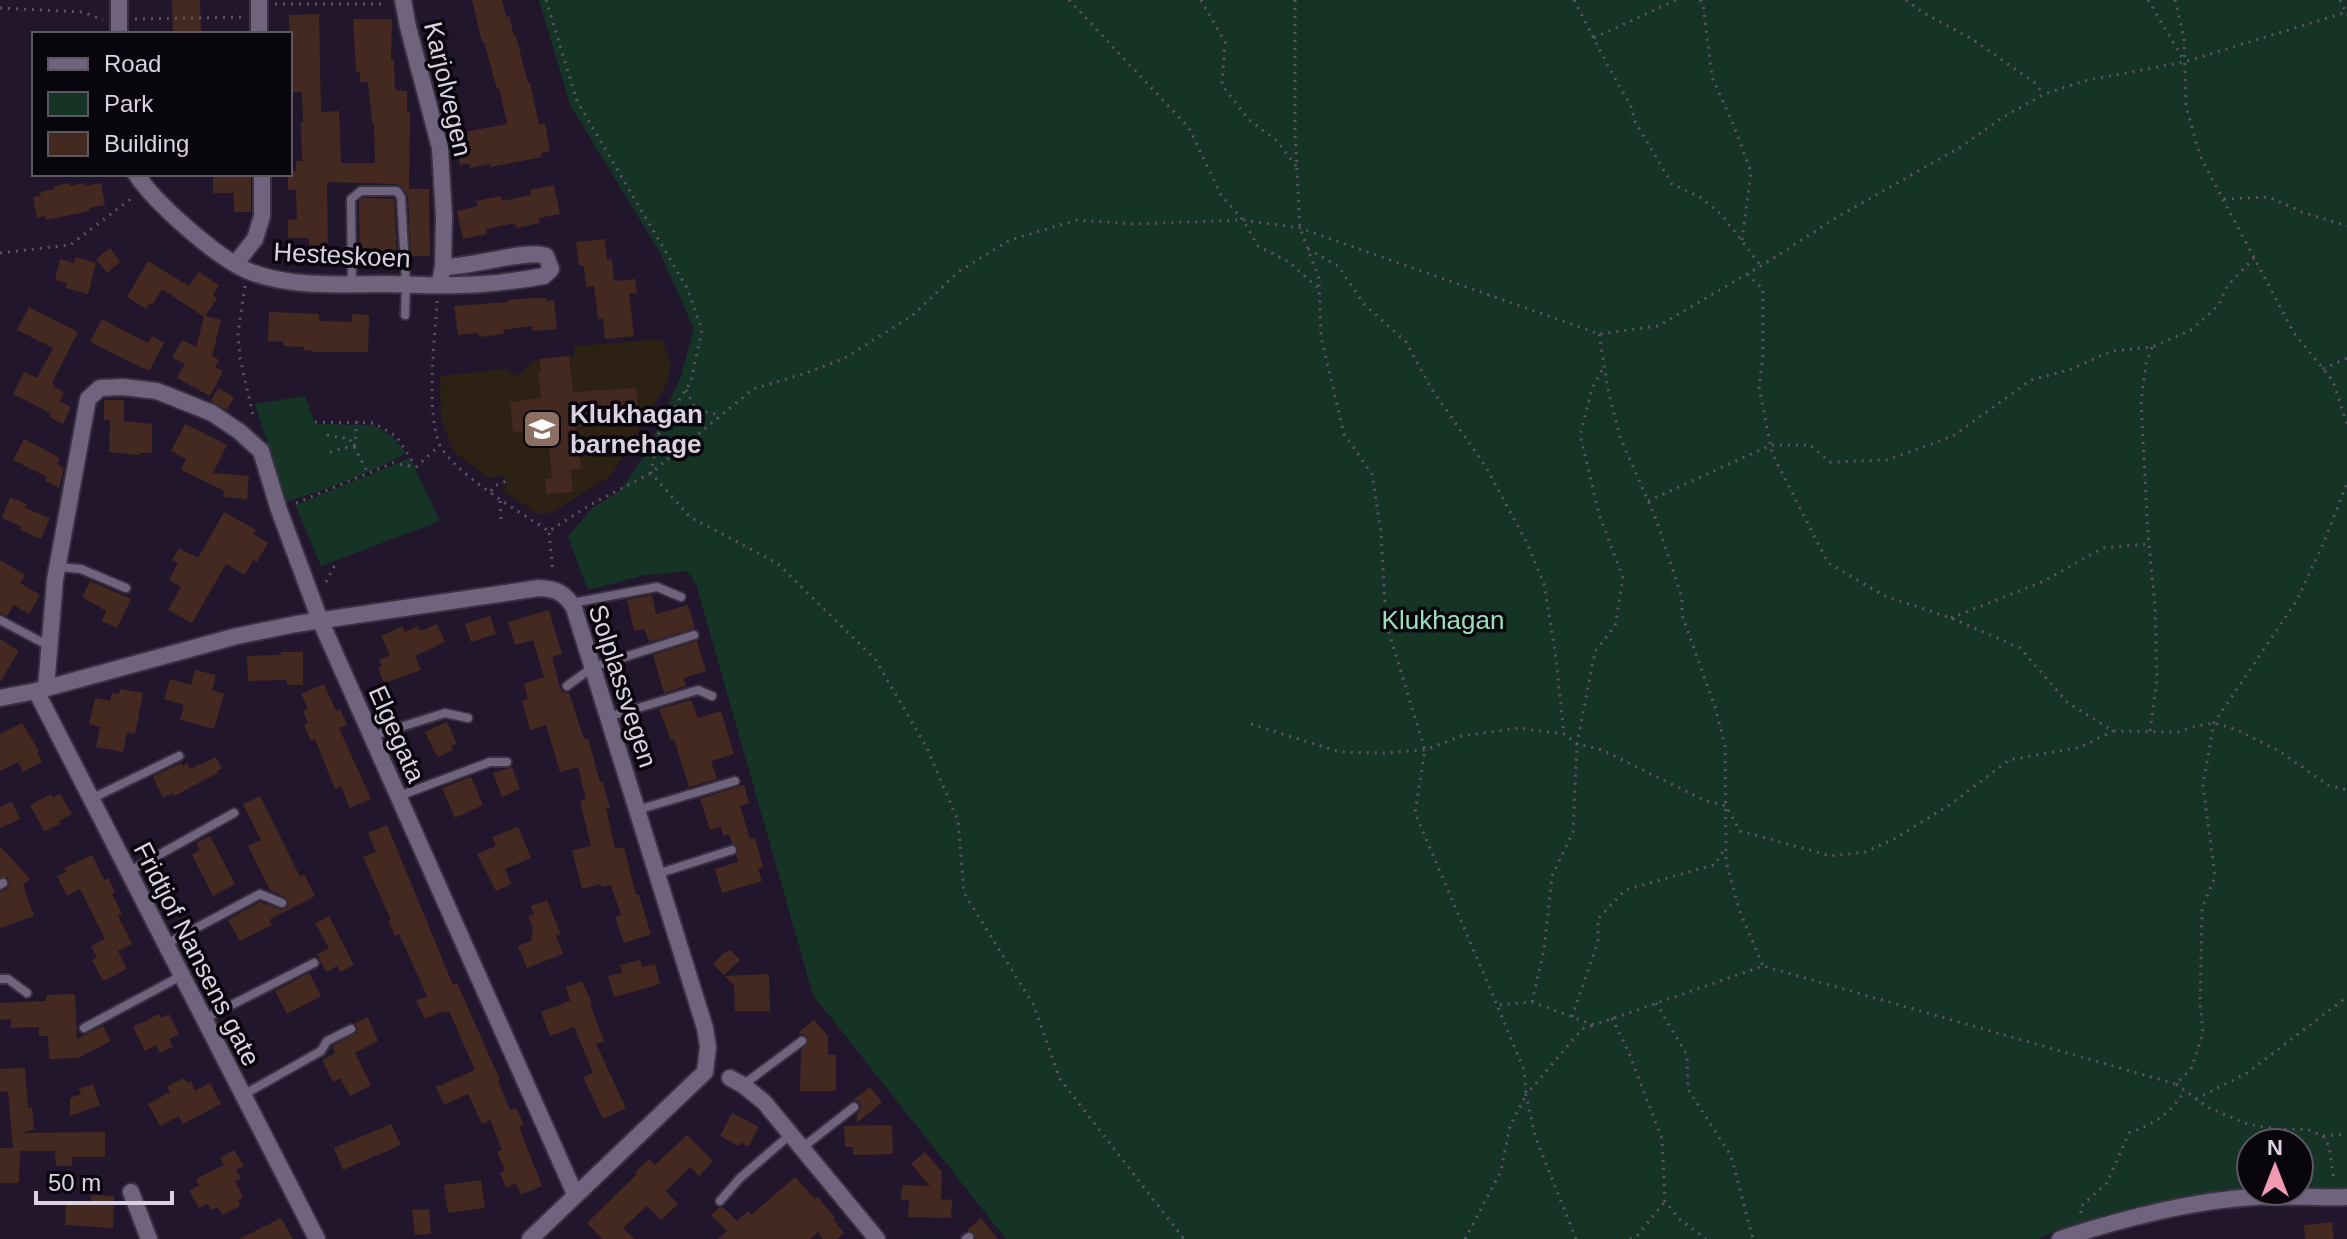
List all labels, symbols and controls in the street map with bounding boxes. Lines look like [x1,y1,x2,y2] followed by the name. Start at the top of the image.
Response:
[418,19,478,159] street label: Karjolvegen
[32,32,292,176] legend
[104,50,161,77] text: Road
[104,90,154,117] text: Park
[104,130,189,157] text: Building
[273,236,411,274] street label: Hesteskoen
[570,399,703,459] place label: Klukhagan barnehage
[521,408,563,450] school or university icon: Klukhagan barnehage
[583,601,663,771] street label: Solplassvegen
[1382,605,1504,635] park label: Klukhagan
[362,681,432,787] street label: Elgegata
[128,837,266,1071] street label: Fridtjof Nansens gate
[2235,1127,2315,1207] north arrow
[2267,1135,2283,1160] text: N
[36,1155,172,1205] scale bar
[48,1169,101,1196] text: 50 m

